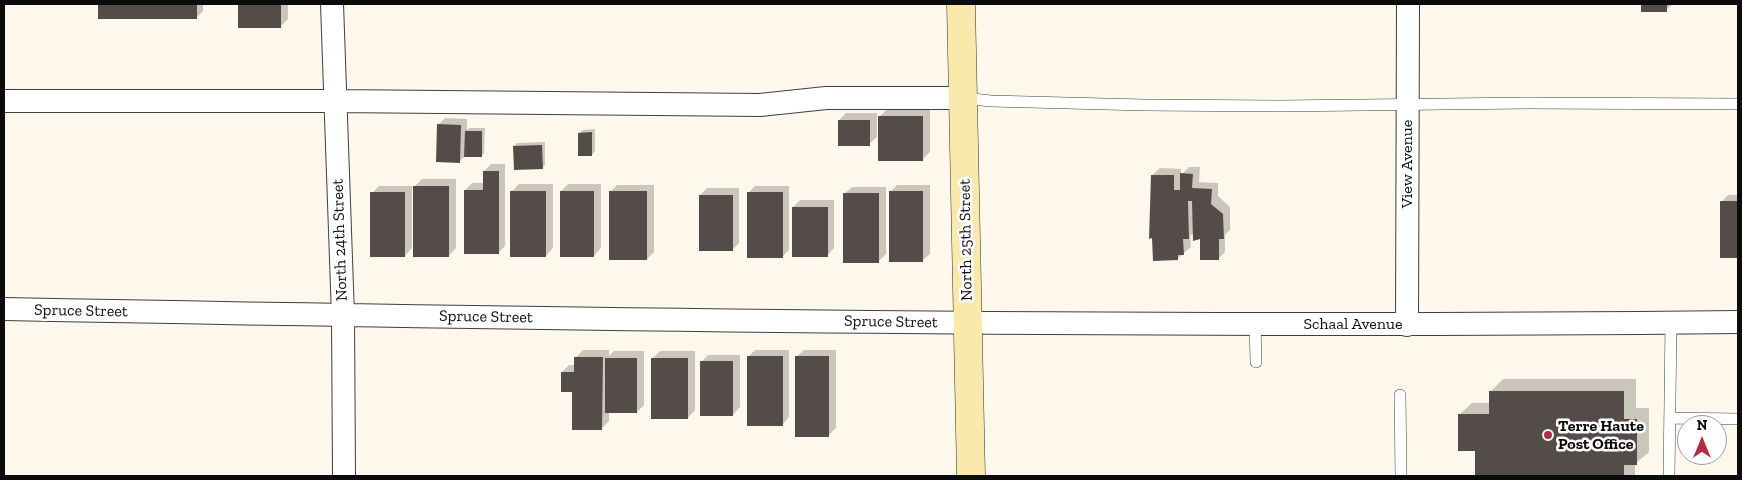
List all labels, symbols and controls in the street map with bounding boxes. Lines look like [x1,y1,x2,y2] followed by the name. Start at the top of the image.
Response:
[1397,120,1417,208] street label: View Avenue
[328,178,352,302] street label: North 24th Street
[955,179,977,301] street label: North 25th Street
[34,301,128,321] street label: Spruce Street
[439,307,533,327] street label: Spruce Street
[844,312,938,332] street label: Spruce Street
[1304,314,1402,334] street label: Schaal Avenue
[1677,415,1727,465] north arrow
[1558,416,1644,454] place label: Terre Haute Post Office
[1697,417,1707,434] text: N
[1542,429,1554,441] marker: Terre Haute Post Office

